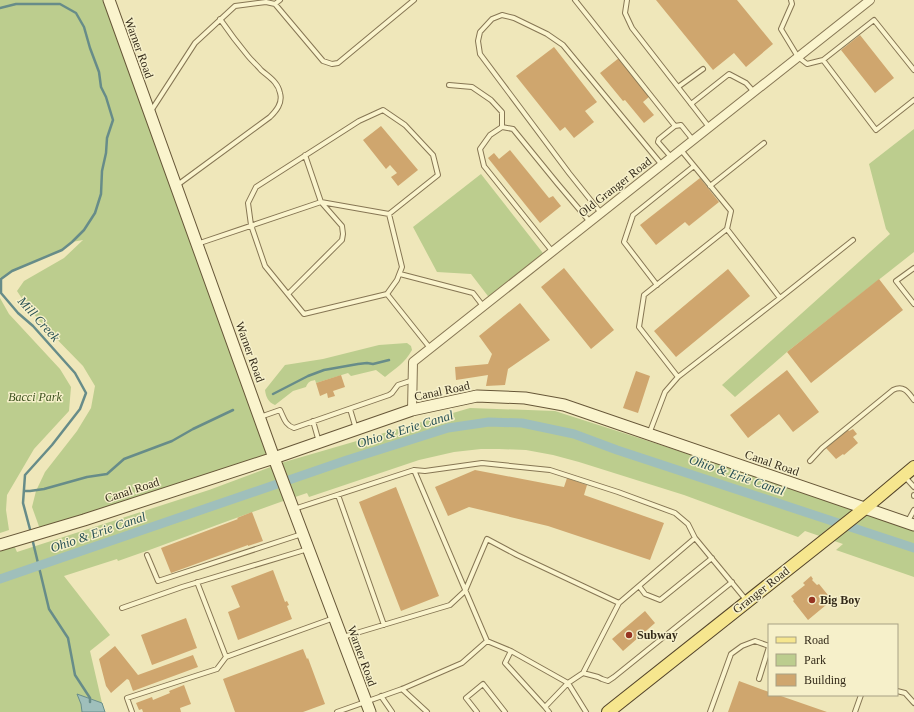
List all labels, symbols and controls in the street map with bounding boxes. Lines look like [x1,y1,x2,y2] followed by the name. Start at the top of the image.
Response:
[122,16,156,80] street label: Warner Road
[576,154,654,220] street label: Old Granger Road
[14,293,63,345] water label: Mill Creek
[233,320,267,384] street label: Warner Road
[413,378,471,404] street label: Canal Road
[8,390,62,404] park label: Bacci Park
[355,407,455,451] water label: Ohio & Erie Canal
[743,447,801,479] street label: Canal Road
[687,452,787,498] water label: Ohio & Erie Canal
[103,475,161,505] street label: Canal Road
[48,509,148,555] water label: Ohio & Erie Canal
[730,564,792,616] street label: Granger Road
[820,593,860,607] place label: Big Boy
[807,595,817,605] marker: Big Boy
[345,624,379,688] street label: Warner Road
[768,624,898,696] legend
[637,628,678,642] place label: Subway
[624,630,634,640] marker: Subway
[804,633,829,647] text: Road
[804,653,826,667] text: Park
[804,673,846,687] text: Building

